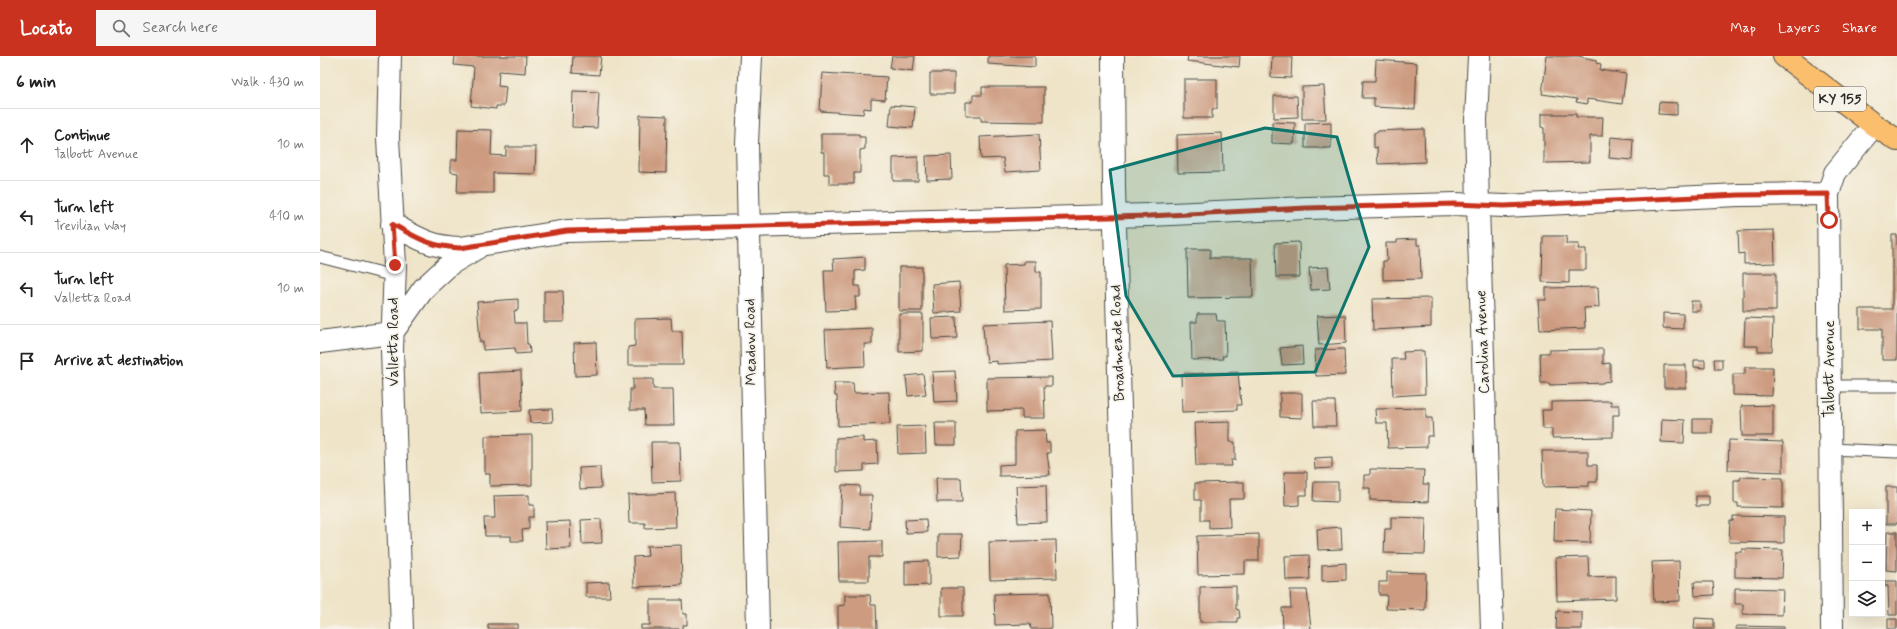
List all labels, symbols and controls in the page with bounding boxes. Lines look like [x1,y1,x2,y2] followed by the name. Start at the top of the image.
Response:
[96,10,376,46] search box
[20,16,72,41] text: Locato
[110,17,132,39] icon: search
[142,18,218,38] text: Search here
[1730,19,1756,37] text: Map
[1778,19,1820,37] text: Layers
[1842,19,1877,37] text: Share
[16,71,56,93] text: 6 min
[231,74,304,91] text: Walk · 430 m
[1814,87,1866,111] road number: KY 155
[54,126,110,146] text: Continue
[16,134,38,156] icon: ahead
[277,136,304,153] text: 10 m
[54,146,139,163] text: Talbott Avenue
[54,198,114,218] text: Turn left
[16,206,38,228] icon: left
[269,208,304,225] text: 410 m
[1820,211,1838,229] route start
[54,218,126,235] text: Trevilian Way
[386,256,404,274] route end
[54,270,114,290] text: Turn left
[16,278,38,300] icon: left
[277,280,304,297] text: 10 m
[1106,284,1130,402] street label: Broadmeade Road
[54,290,131,307] text: Valletta Road
[1471,290,1495,394] street label: Carolina Avenue
[384,298,404,386] street label: Valletta Road
[740,298,762,386] street label: Meadow Road
[1820,320,1840,418] street label: Talbott Avenue
[16,350,38,372] icon: arrive
[54,351,183,371] text: Arrive at destination
[1849,509,1885,617] map controls
[1849,509,1885,545] button: +
[1849,545,1885,581] button: −
[1849,581,1885,617] button: layers

